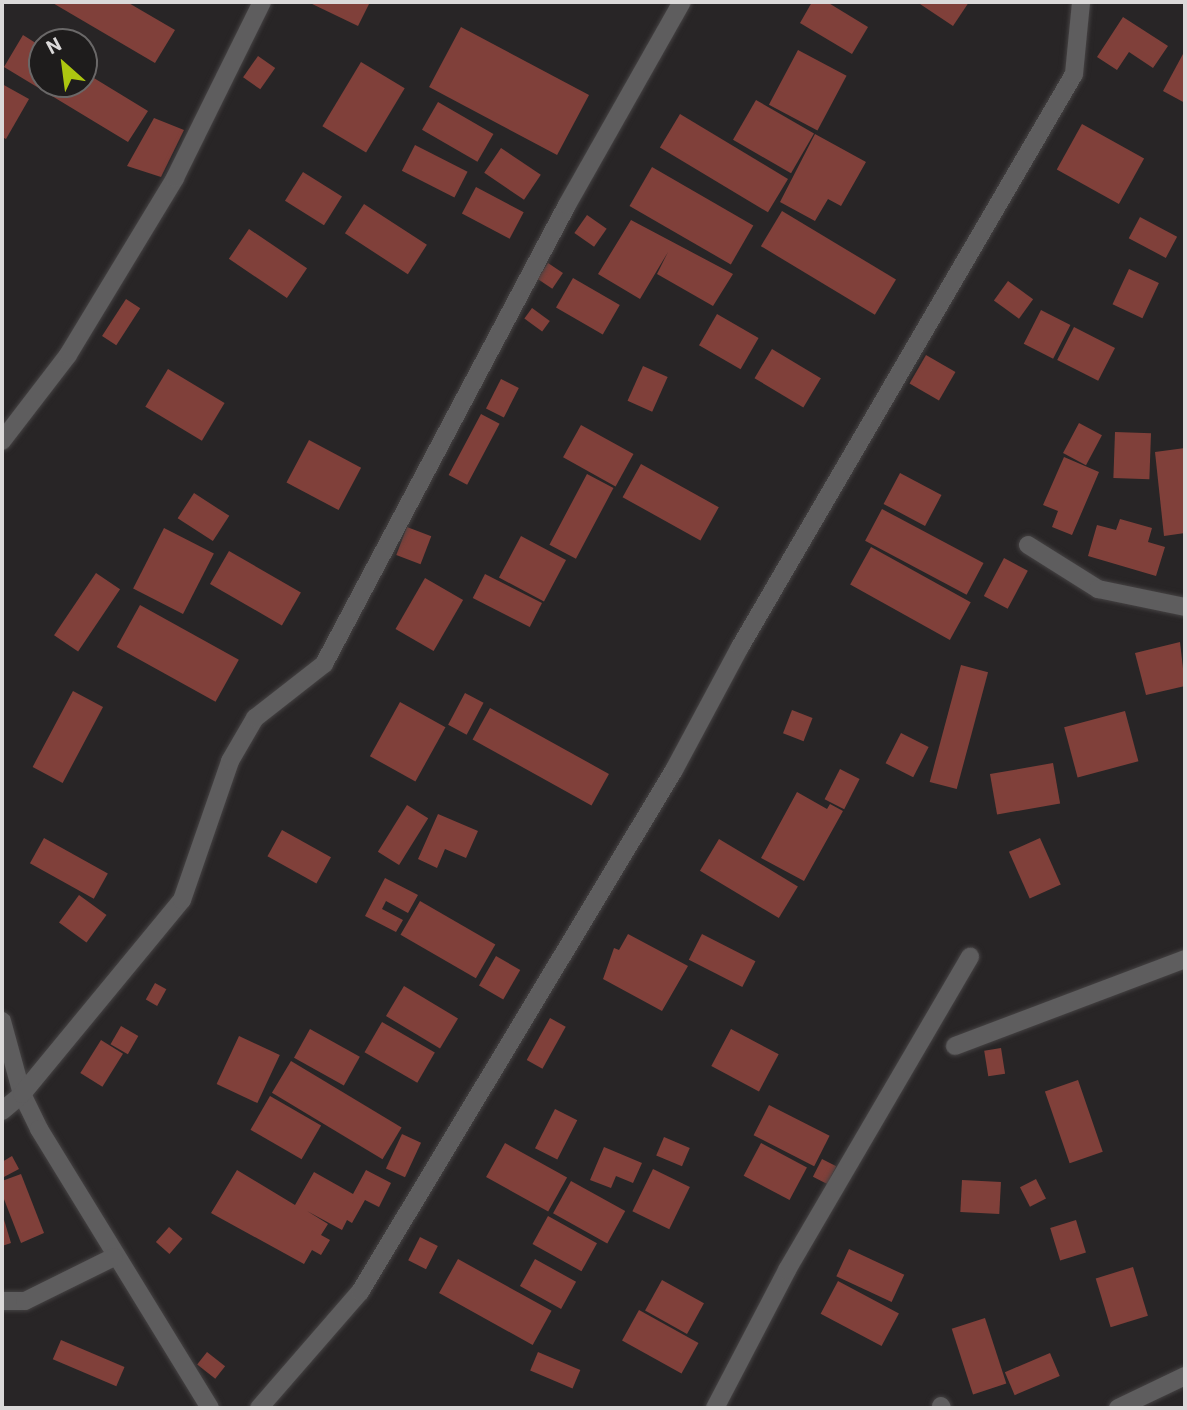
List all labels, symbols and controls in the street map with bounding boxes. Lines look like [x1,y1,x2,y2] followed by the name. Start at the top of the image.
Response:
[28,28,98,98] north arrow
[43,32,65,59] text: N

